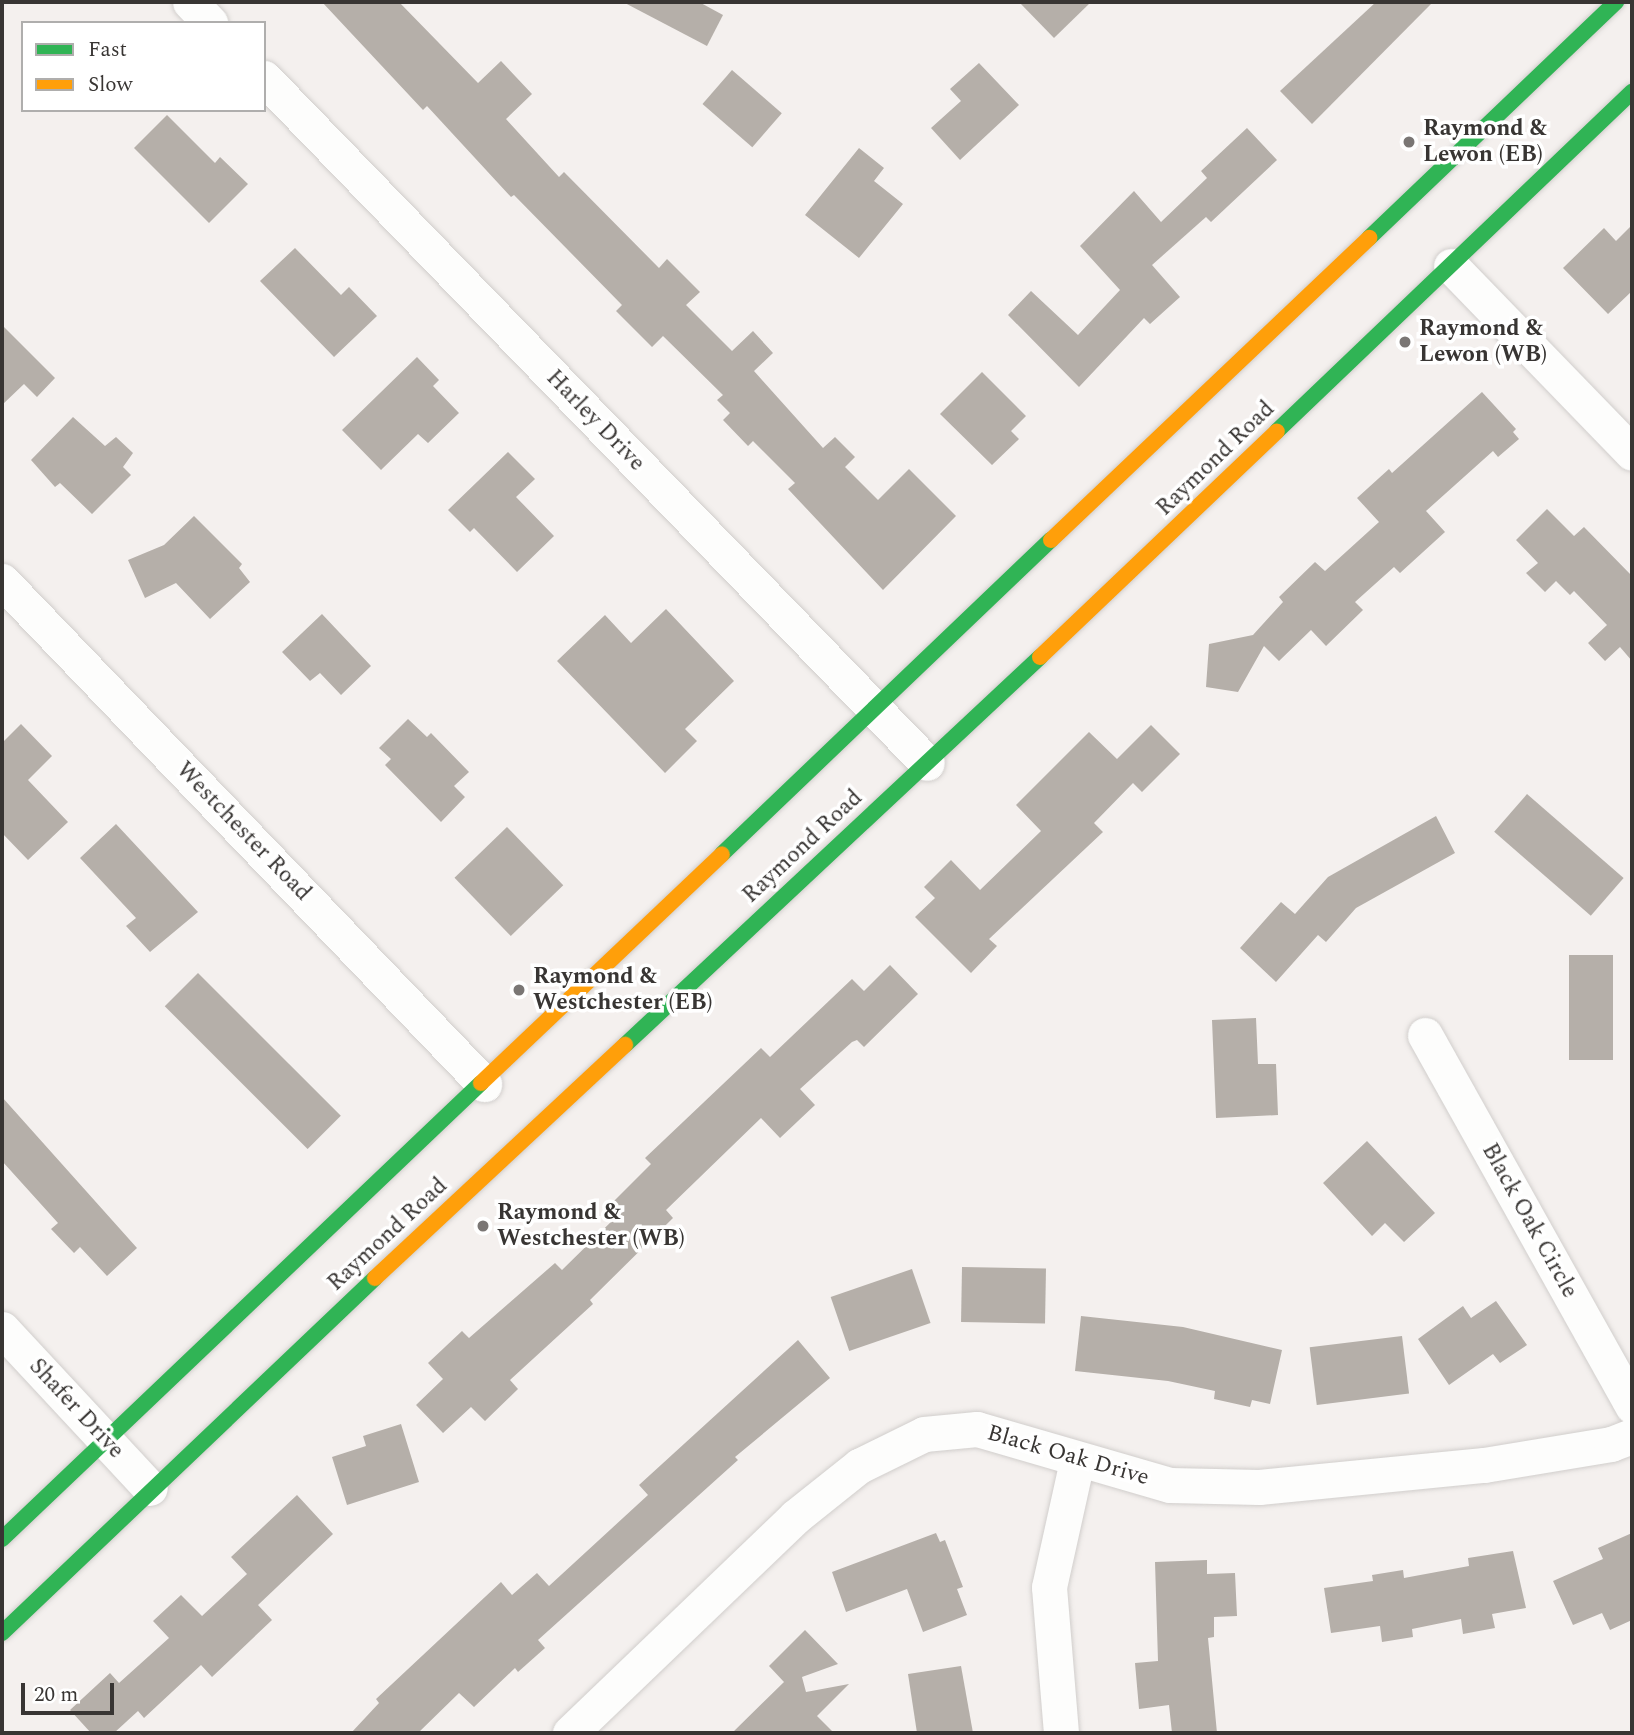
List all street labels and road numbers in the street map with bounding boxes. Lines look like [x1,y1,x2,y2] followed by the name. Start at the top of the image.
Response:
[540,365,650,477] street label: Harley Drive
[1151,396,1281,522] street label: Raymond Road
[170,757,316,907] street label: Westchester Road
[737,785,869,909] street label: Raymond Road
[1475,1139,1583,1303] street label: Black Oak Circle
[322,1173,454,1297] street label: Raymond Road
[23,1353,129,1465] street label: Shafer Drive
[984,1420,1152,1492] street label: Black Oak Drive

